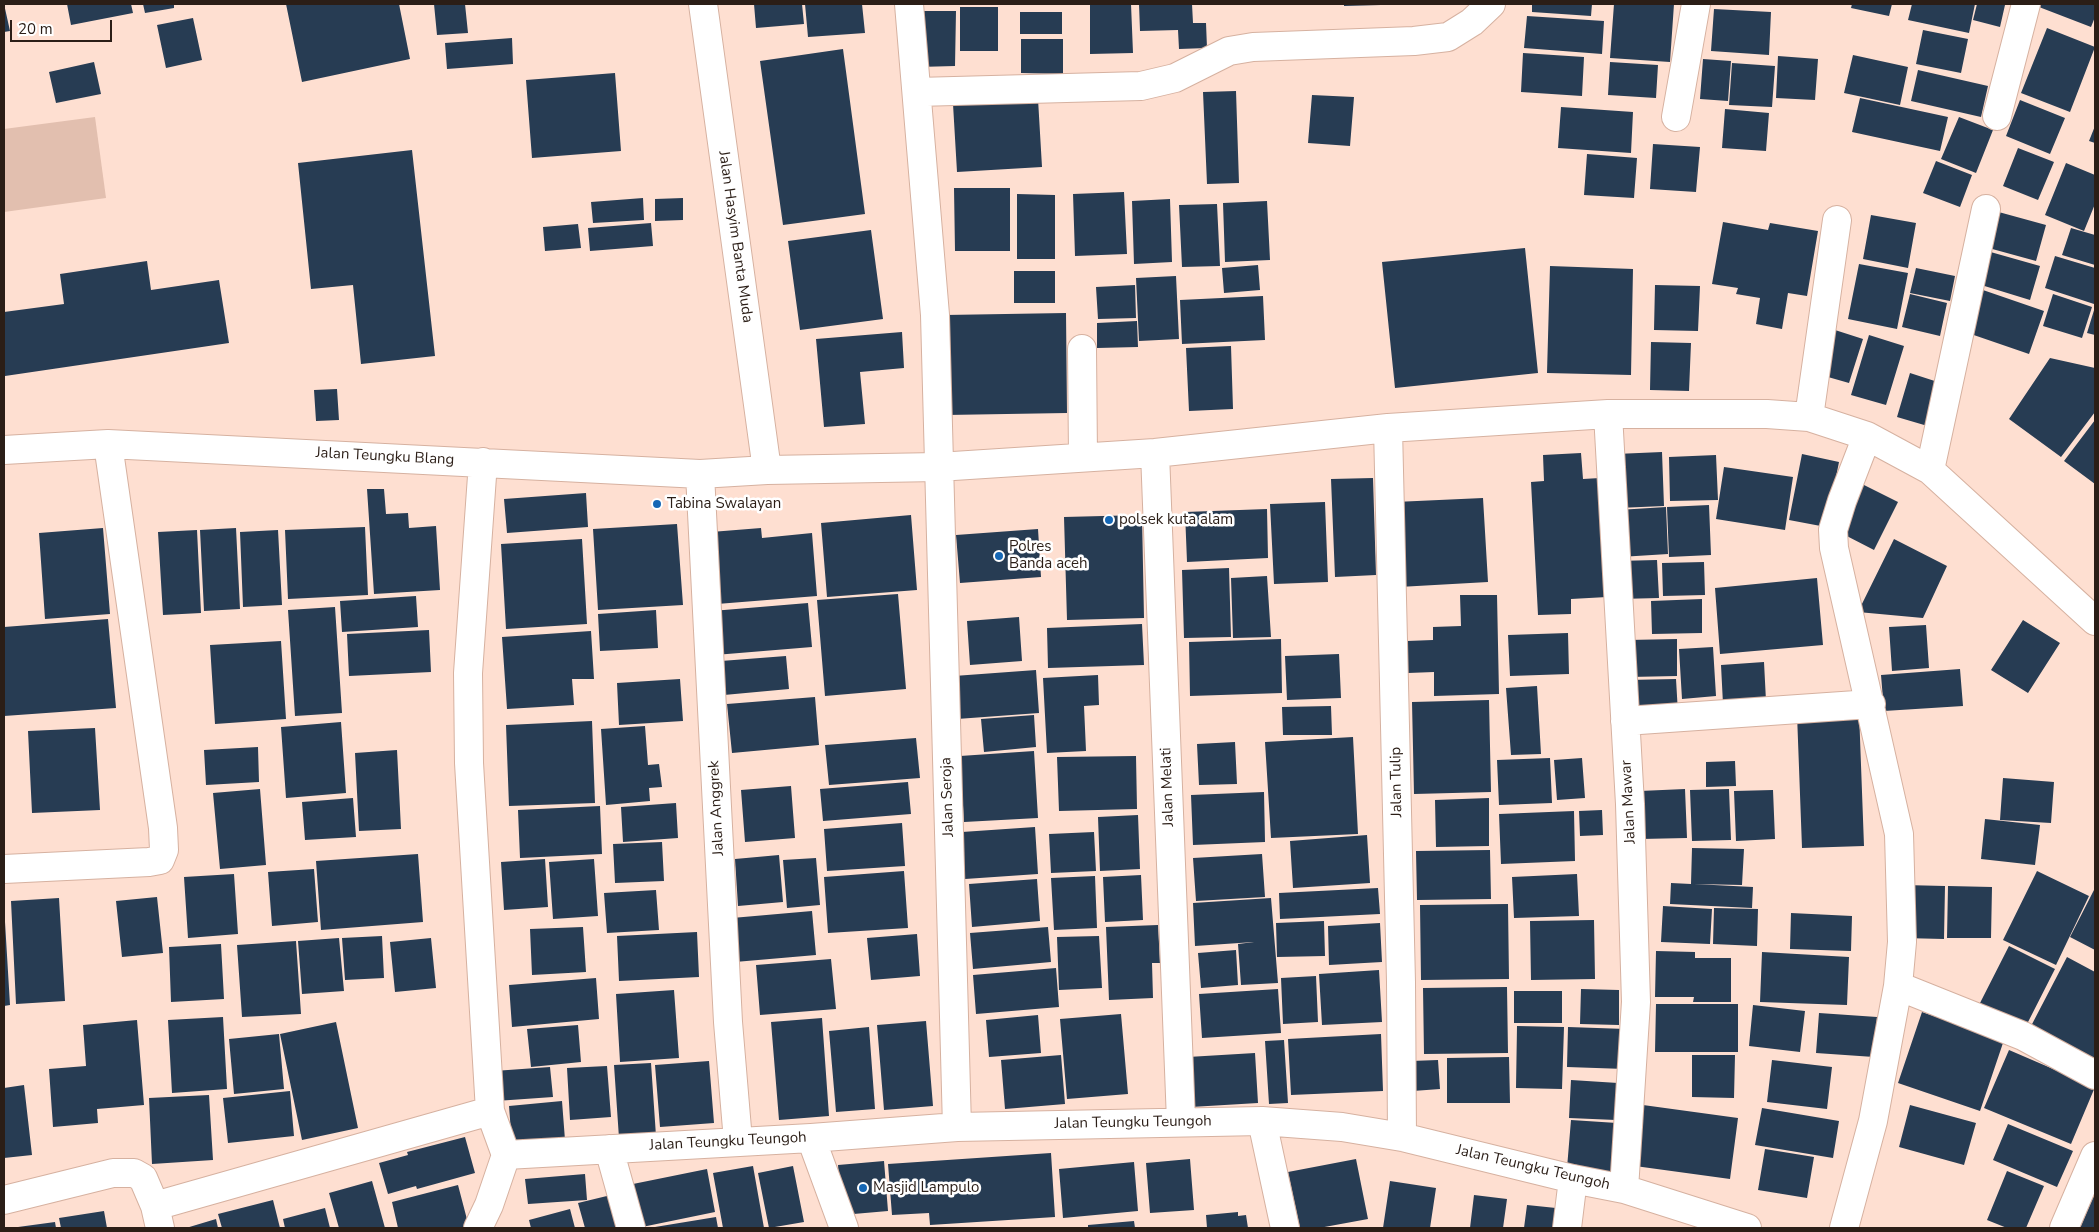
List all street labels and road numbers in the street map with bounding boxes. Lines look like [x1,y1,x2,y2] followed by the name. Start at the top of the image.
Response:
[714,150,756,324] street label: Jalan Hasyim Banta Muda
[315,444,455,470] street label: Jalan Teungku Blang
[1158,747,1178,827] street label: Jalan Melati
[1387,747,1407,817] street label: Jalan Tulip
[938,757,958,837] street label: Jalan Seroja
[706,760,728,856] street label: Jalan Anggrek
[1618,760,1640,844] street label: Jalan Mawar
[1054,1113,1212,1133] street label: Jalan Teungku Teungoh
[649,1129,807,1155] street label: Jalan Teungku Teungoh
[1454,1142,1612,1194] street label: Jalan Teungku Teungoh

